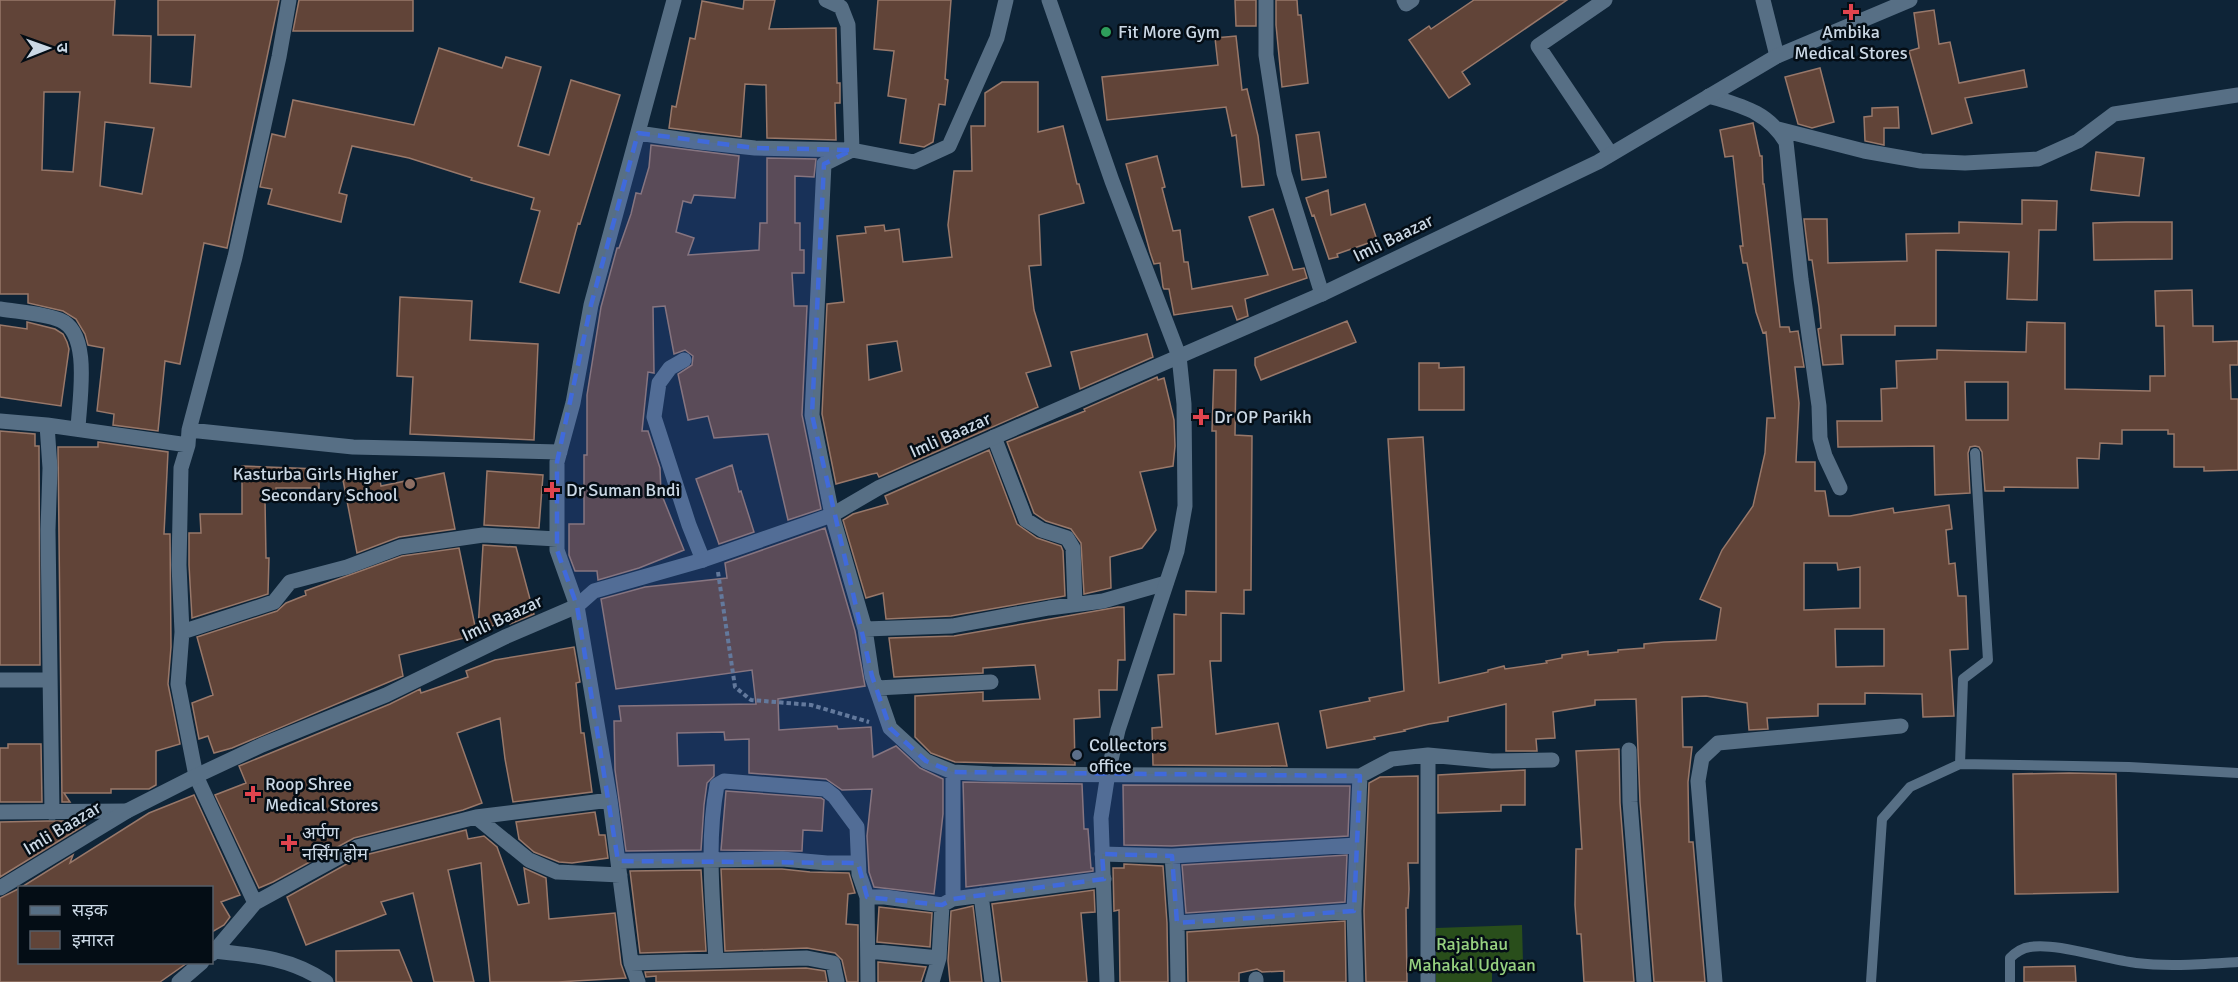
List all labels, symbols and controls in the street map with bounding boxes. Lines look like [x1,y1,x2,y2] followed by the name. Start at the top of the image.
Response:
[1844,5,1858,19] marker: Ambika Medical Stores
[18,18,78,78] north arrow
[1118,21,1220,43] place label: Fit More Gym
[1794,21,1908,64] place label: Ambika Medical Stores
[1099,25,1113,39] marker: Fit More Gym
[52,43,72,53] text: उ
[1349,209,1437,267] street label: Imli Baazar
[1214,406,1312,428] place label: Dr OP Parikh
[906,407,994,463] street label: Imli Baazar
[1192,408,1210,426] marker: Dr OP Parikh
[233,463,398,506] place label: Kasturba Girls Higher Secondary School
[403,477,417,491] marker: Kasturba Girls Higher Secondary School
[566,479,680,501] place label: Dr Suman Bndi
[543,481,561,499] marker: Dr Suman Bndi
[458,590,546,646] street label: Imli Baazar
[1089,734,1167,777] place label: Collectors office
[1070,748,1084,762] marker: Collectors office
[265,773,379,816] place label: Roop Shree Medical Stores
[246,787,260,801] marker: Roop Shree Medical Stores
[19,796,105,860] street label: Imli Baazar
[302,822,369,865] place label: अर्पण नर्सिंग होम
[280,834,298,852] marker: अर्पण नर्सिंग होम
[18,886,213,964] legend
[72,899,109,921] text: सड़क
[72,929,115,951] text: इमारत
[1408,933,1536,976] park label: Rajabhau Mahakal Udyaan

